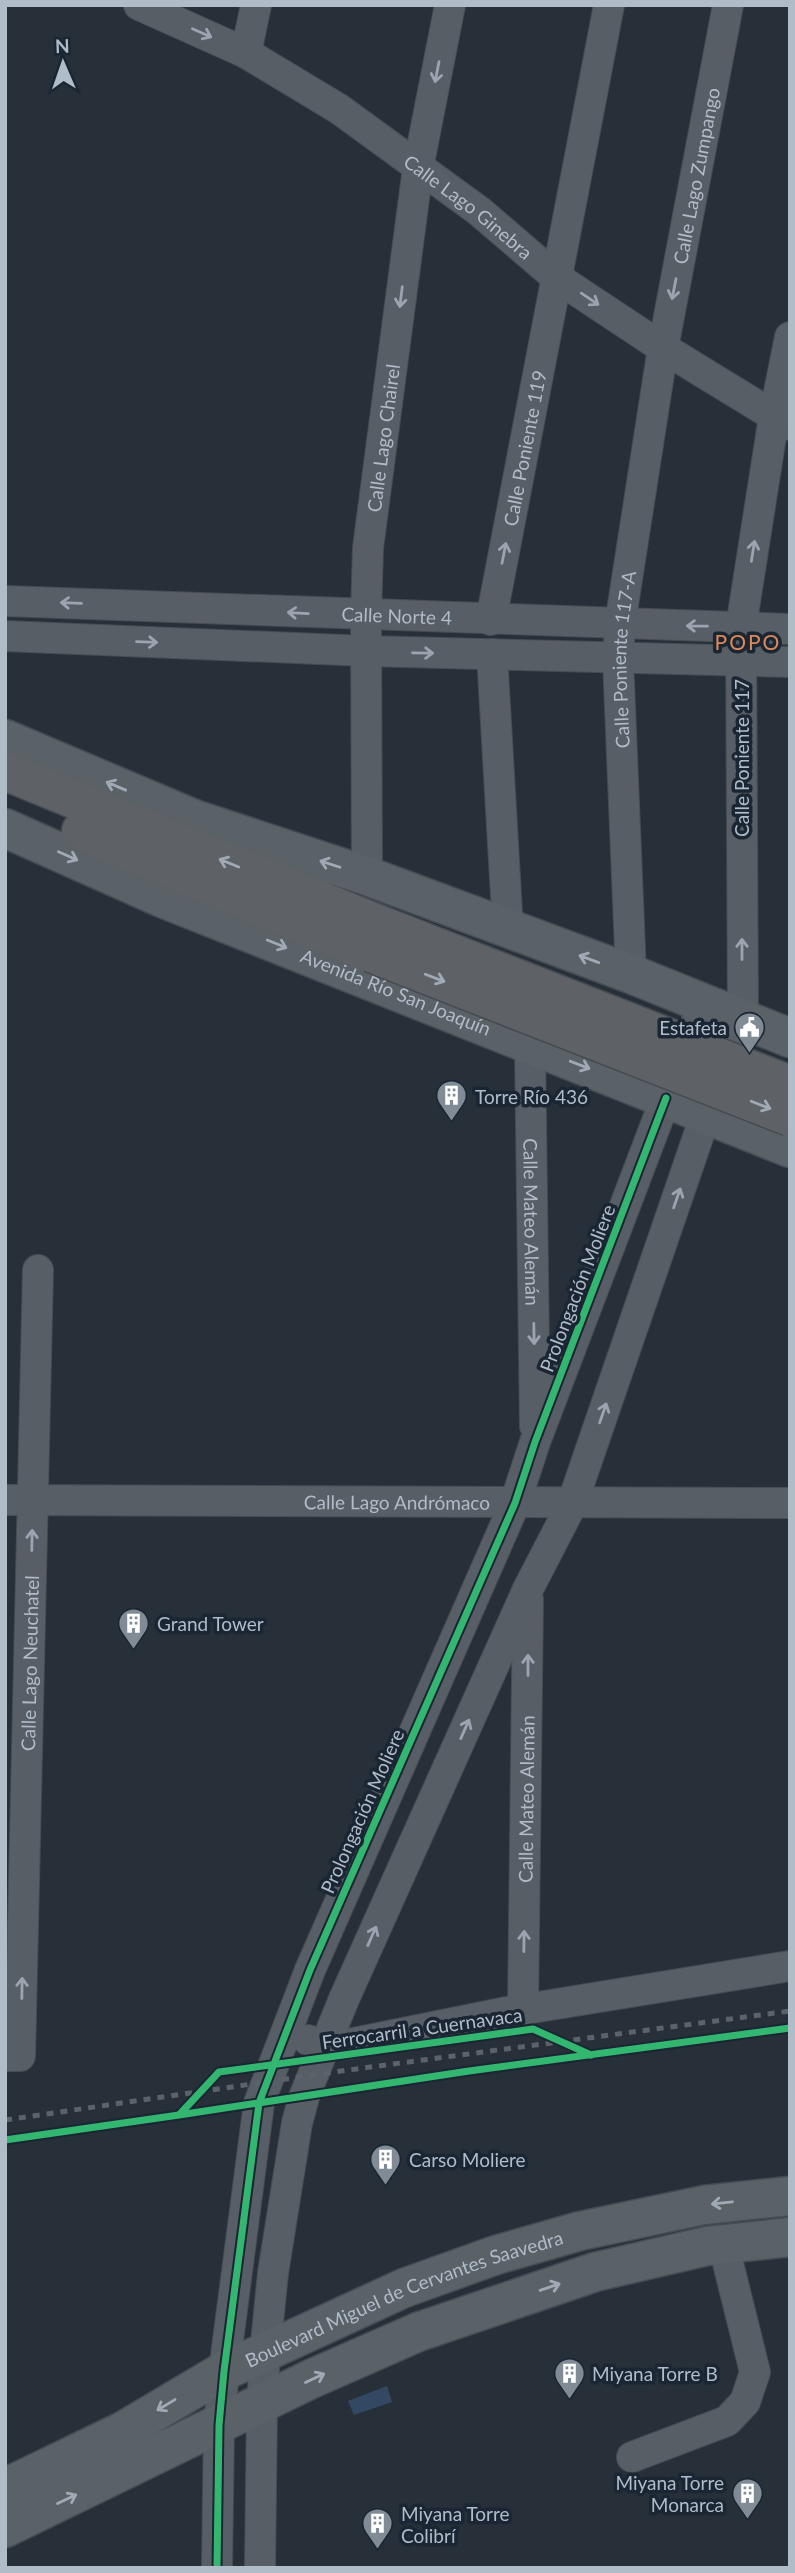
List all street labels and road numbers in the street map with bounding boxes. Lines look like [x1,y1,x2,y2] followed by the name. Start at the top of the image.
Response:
[668,86,724,266] street label: Calle Lago Zumpango
[400,149,538,263] street label: Calle Lago Ginebra
[361,363,404,513] street label: Calle Lago Chairel
[498,368,550,528] street label: Calle Poniente 119
[606,569,640,749] street label: Calle Poniente 117-A
[341,602,452,628] street label: Calle Norte 4
[730,679,753,837] street label: Calle Poniente 117
[298,943,495,1039] street label: Avenida Río San Joaquín
[520,1138,545,1306] street label: Calle Mateo Alemán
[534,1201,620,1375] street label: Prolongación Moliere
[304,1490,490,1513] street label: Calle Lago Andrómaco
[15,1575,43,1751] street label: Calle Lago Neuchatel
[513,1715,538,1883] street label: Calle Mateo Alemán
[315,1725,409,1897] street label: Prolongación Moliere
[320,2003,524,2053] street label: Ferrocarril a Cuernavaca
[241,2225,565,2371] street label: Boulevard Miguel de Cervantes Saavedra

